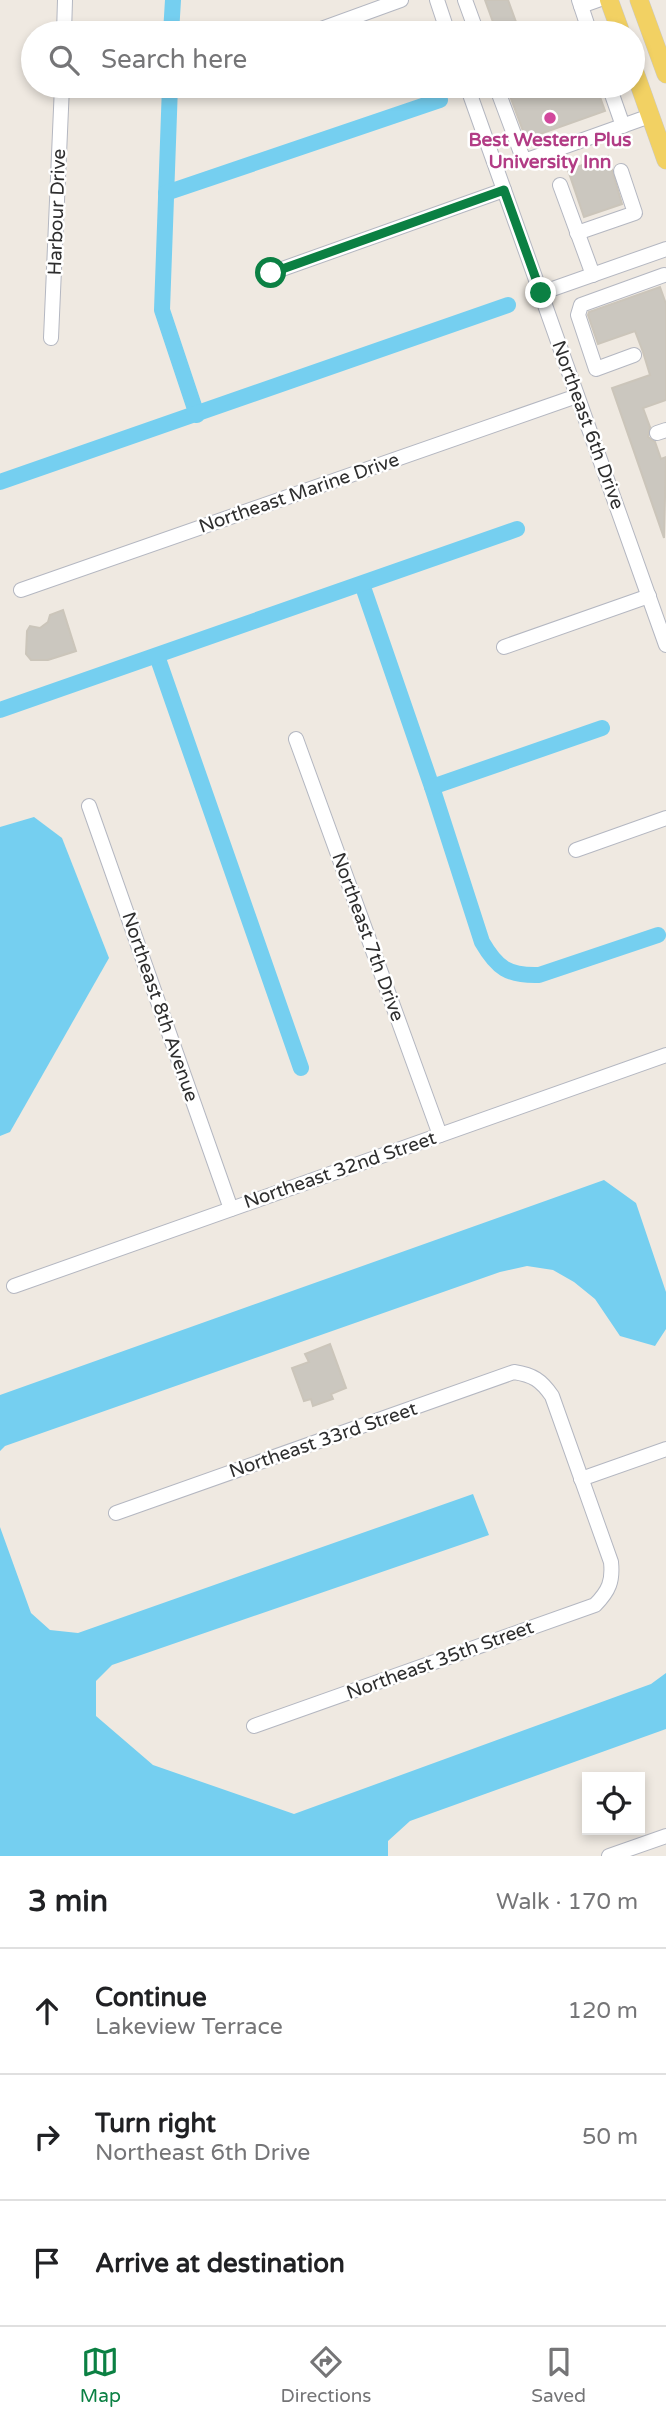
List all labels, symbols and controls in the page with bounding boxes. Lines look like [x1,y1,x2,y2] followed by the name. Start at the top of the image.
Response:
[21,21,645,98] search box
[45,41,83,79] icon: search
[101,44,247,75] text: Search here
[542,110,558,126] marker: Best Western Plus University Inn
[469,129,631,174] place label: Best Western Plus University Inn
[44,148,70,276] street label: Harbour Drive
[255,257,286,288] route start
[525,277,556,308] route end
[547,338,629,512] street label: Northeast 6th Drive
[196,448,402,538] street label: Northeast Marine Drive
[327,850,409,1024] street label: Northeast 7th Drive
[117,909,203,1105] street label: Northeast 8th Avenue
[241,1127,439,1213] street label: Northeast 32nd Street
[226,1397,420,1483] street label: Northeast 33rd Street
[344,1616,536,1704] street label: Northeast 35th Street
[582,1772,645,1835] map controls
[582,1772,645,1835] button: locate
[28,1883,108,1920] text: 3 min
[496,1888,638,1916] text: Walk · 170 m
[95,1982,207,2013] text: Continue
[28,1992,66,2030] icon: ahead
[568,1997,638,2025] text: 120 m
[95,2013,283,2041] text: Lakeview Terrace
[95,2108,216,2139] text: Turn right
[28,2118,66,2156] icon: right
[582,2123,638,2151] text: 50 m
[95,2139,310,2167] text: Northeast 6th Drive
[28,2244,66,2282] icon: arrive
[95,2248,345,2279] text: Arrive at destination
[80,2343,121,2407] tab: Map
[281,2343,372,2407] tab: Directions
[531,2343,586,2407] tab: Saved

